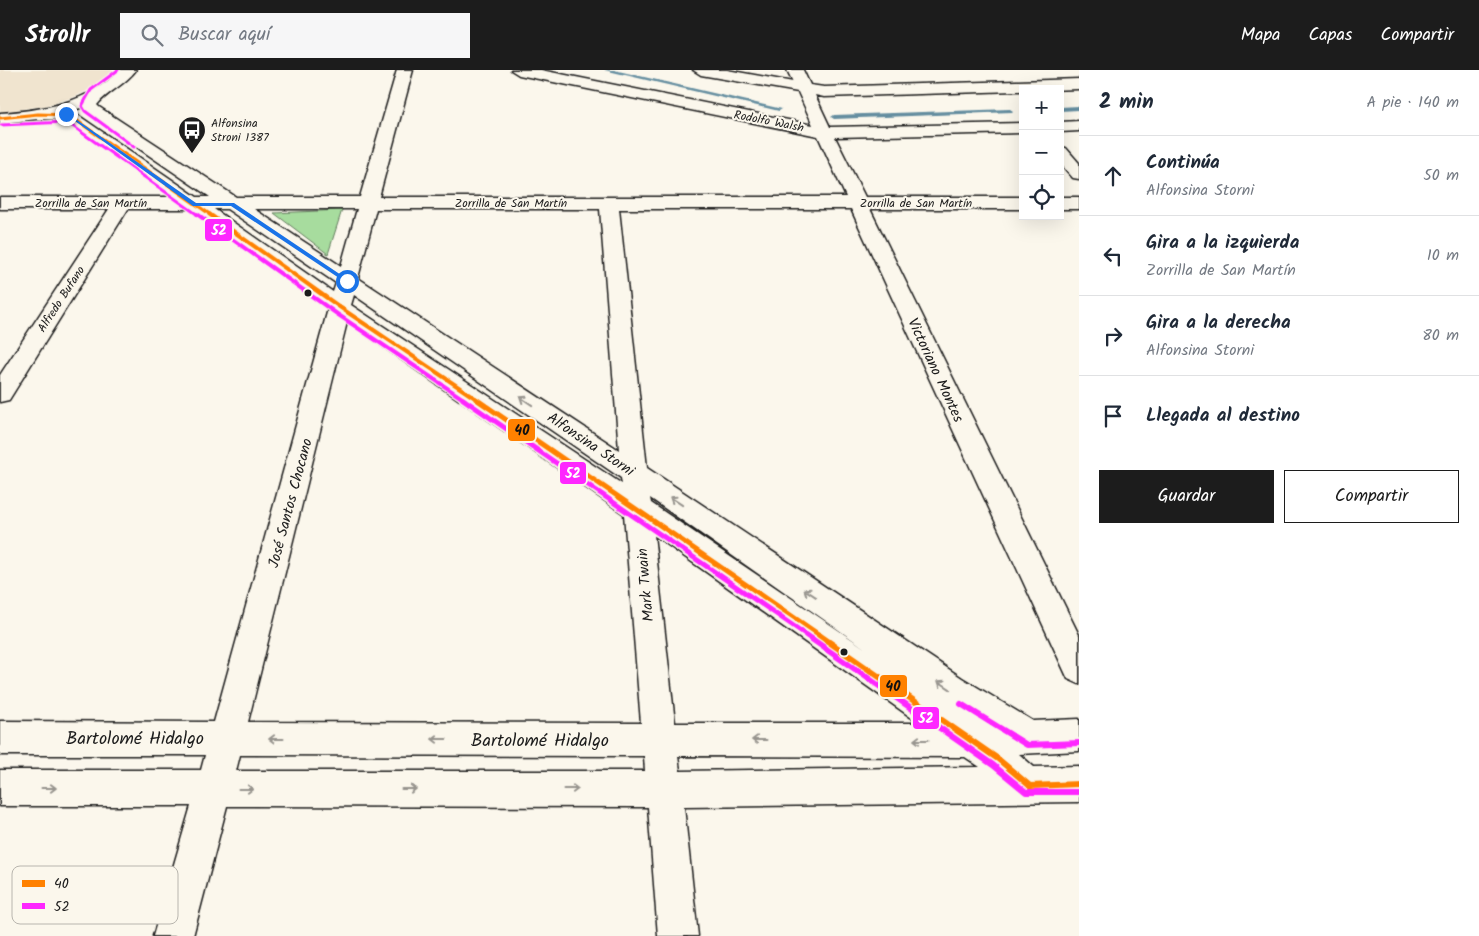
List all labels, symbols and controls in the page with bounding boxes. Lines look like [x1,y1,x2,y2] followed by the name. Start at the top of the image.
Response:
[120,13,470,58] search box
[25,16,90,55] text: Strollr
[178,20,270,50] text: Buscar aquí
[138,21,166,49] icon: search
[1241,21,1281,50] text: Mapa
[1309,21,1353,50] text: Capas
[1381,21,1454,50] text: Compartir
[1019,85,1064,220] map controls
[1019,85,1064,130] button: +
[1099,86,1154,119] text: 2 min
[1367,90,1459,115] text: A pie · 140 m
[55,103,78,126] route end
[732,105,806,138] street label: Rodolfo Walsh
[211,114,269,147] place label: Alfonsina Stroni 1387
[177,115,207,154] bus stop icon: Alfonsina Stroni 1387
[1019,130,1064,175] button: −
[1146,148,1220,178] text: Continúa
[1099,162,1127,190] icon: ahead
[1423,163,1459,188] text: 50 m
[1019,175,1064,220] button: locate
[1146,178,1254,203] text: Alfonsina Storni
[35,194,147,213] street label: Zorrilla de San Martín
[455,194,567,213] street label: Zorrilla de San Martín
[860,194,972,213] street label: Zorrilla de San Martín
[204,218,233,242] line badge: 52
[210,220,227,242] text: 52
[1146,228,1299,258] text: Gira a la izquierda
[1099,242,1127,270] icon: left
[1427,243,1459,268] text: 10 m
[1146,258,1296,283] text: Zorrilla de San Martín
[33,262,90,336] street label: Alfredo Bufano
[336,270,359,293] route start
[303,288,313,298] unlabelled marker
[1146,308,1291,338] text: Gira a la derecha
[900,314,970,427] street label: Victoriano Montes
[1099,322,1127,350] icon: right
[1422,323,1459,348] text: 80 m
[1146,338,1254,363] text: Alfonsina Storni
[520,395,534,405] one-way arrow
[1146,401,1300,431] text: Llegada al destino
[1099,402,1127,430] icon: arrive
[542,407,640,484] street label: Alfonsina Storni
[507,418,536,442] line badge: 40
[515,420,530,442] text: 40
[262,436,320,571] street label: José Santos Chocano
[559,461,587,485] line badge: 52
[564,463,581,485] text: 52
[1099,470,1274,523] button: Guardar
[1284,470,1459,523] button: Compartir
[669,496,683,506] one-way arrow
[631,547,661,623] street label: Mark Twain
[803,588,817,598] one-way arrow
[839,647,849,657] unlabelled marker
[879,674,908,698] line badge: 40
[886,676,901,698] text: 40
[937,680,951,690] one-way arrow
[912,706,940,730] line badge: 52
[917,708,934,730] text: 52
[66,725,204,754] street label: Bartolomé Hidalgo
[471,727,609,756] street label: Bartolomé Hidalgo
[268,734,284,744] one-way arrow
[431,734,447,744] one-way arrow
[751,735,767,745] one-way arrow
[913,735,930,745] one-way arrow
[40,783,56,793] one-way arrow
[238,784,254,794] one-way arrow
[400,784,416,794] one-way arrow
[562,784,579,794] one-way arrow
[12,866,178,924] legend
[54,873,69,895] text: 40
[54,896,70,918] text: 52

